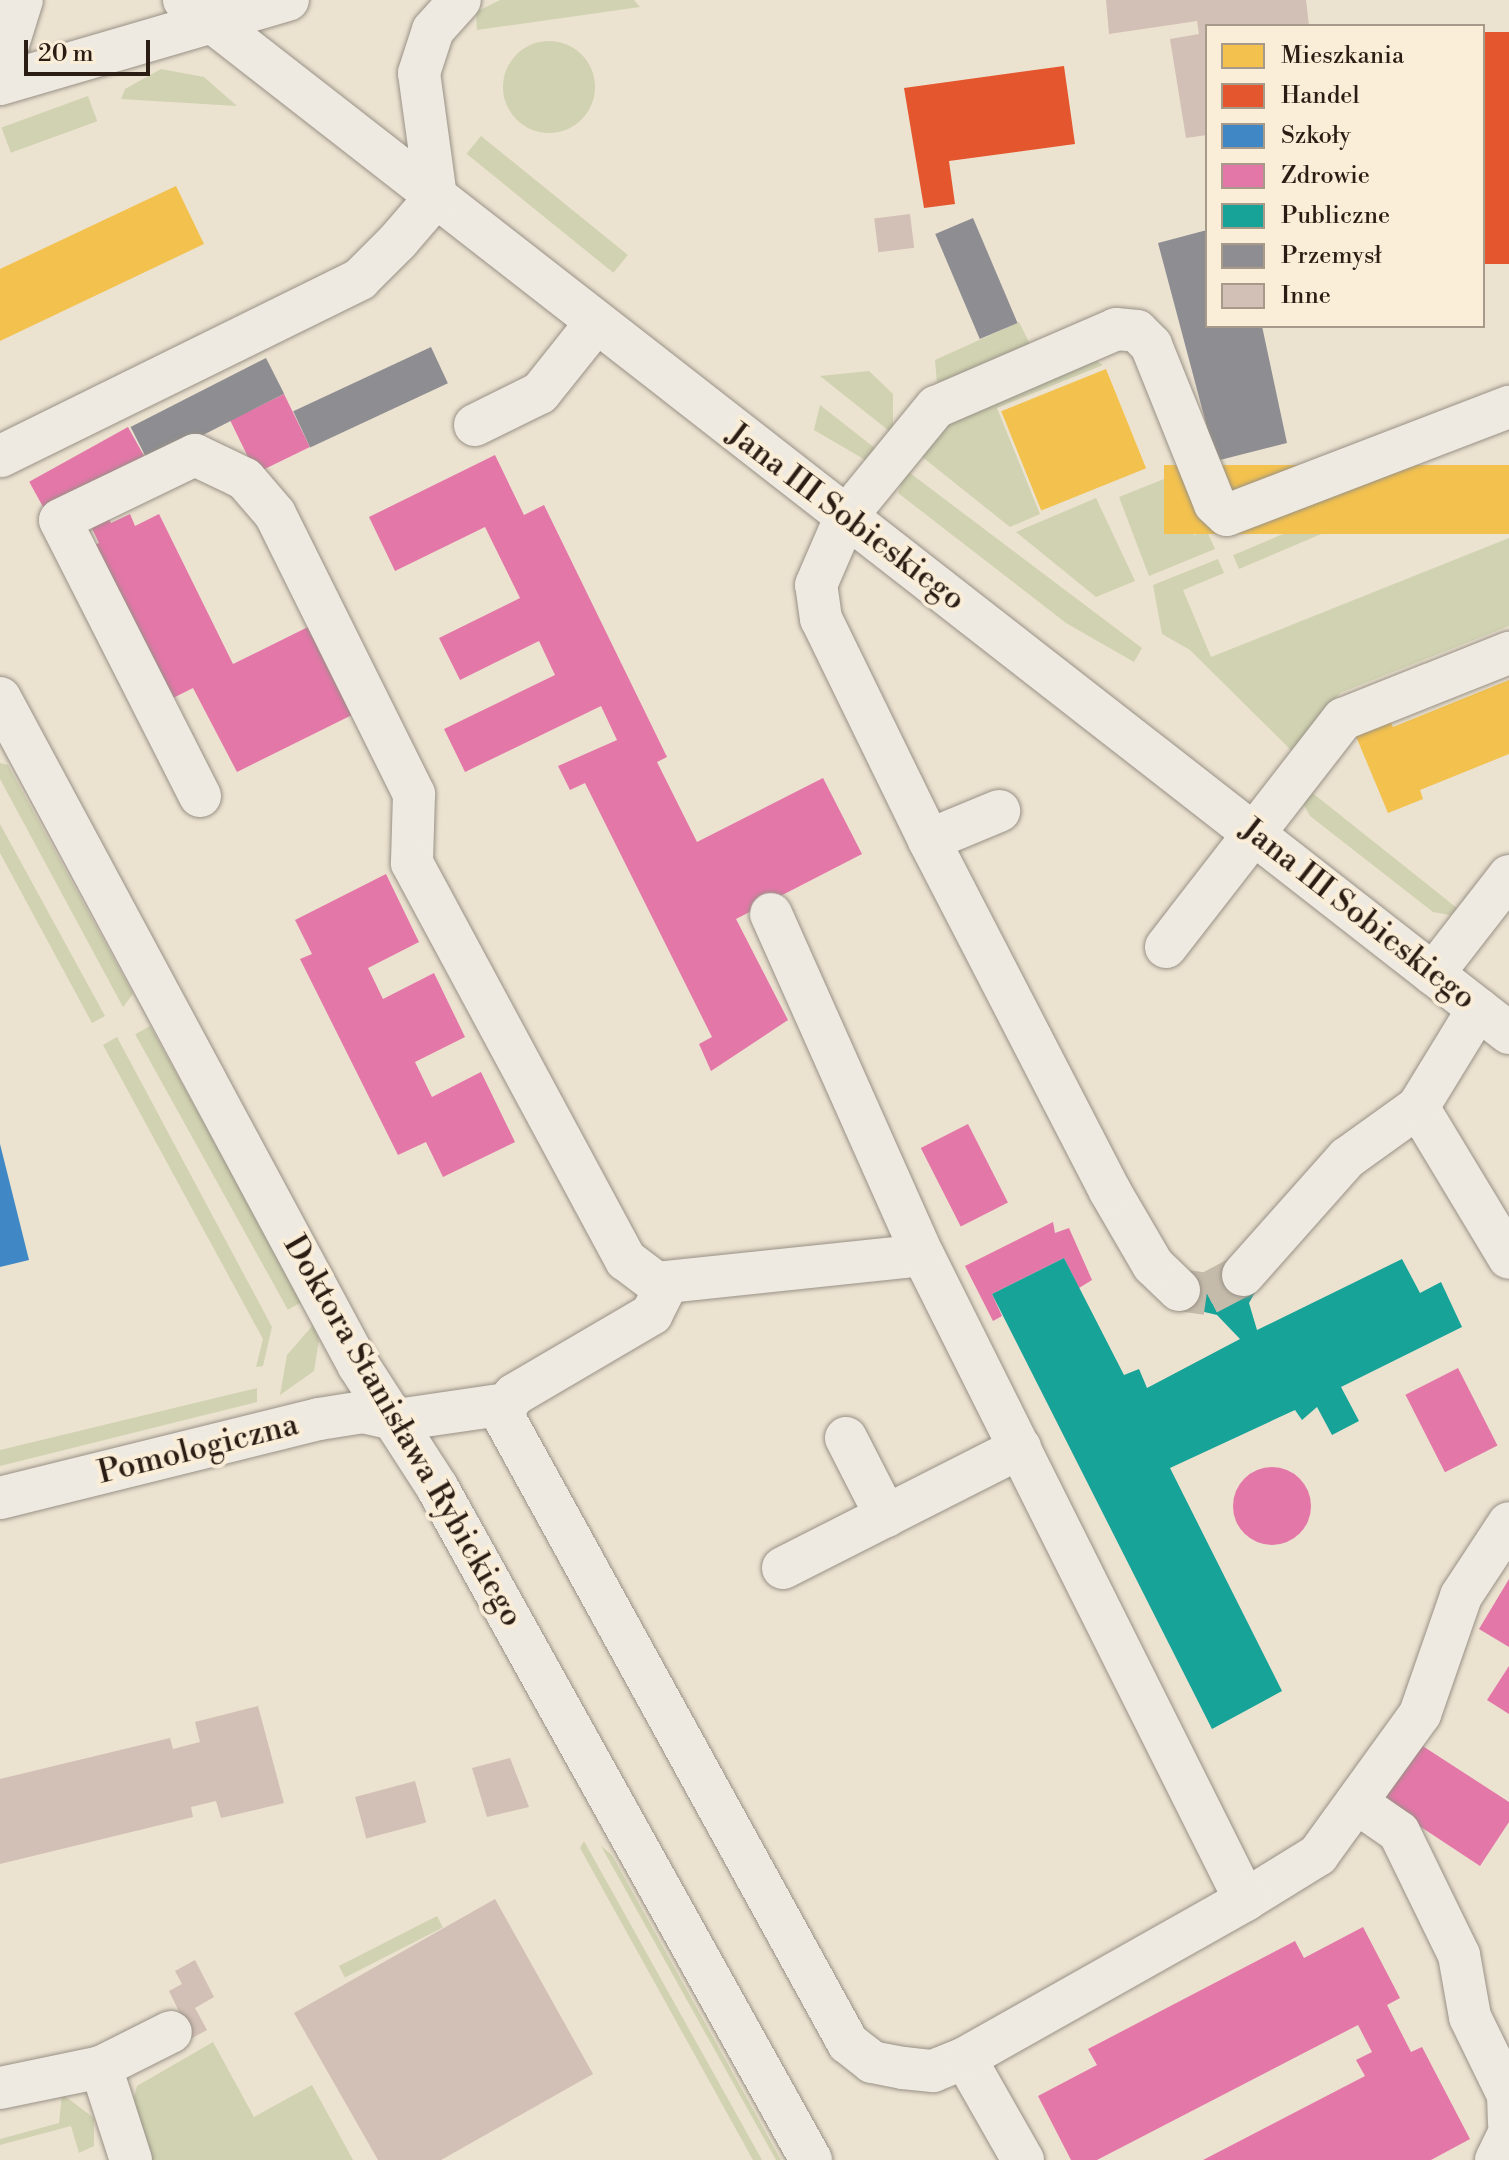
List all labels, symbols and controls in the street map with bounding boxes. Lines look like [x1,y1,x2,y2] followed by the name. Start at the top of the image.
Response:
[28,24,154,74] scale bar
[1205,24,1485,328] legend
[38,39,94,69] text: 20 m
[1281,41,1404,71] text: Mieszkania
[1281,81,1360,111] text: Handel
[1281,121,1351,151] text: Szkoły
[1281,161,1370,191] text: Zdrowie
[1281,201,1390,231] text: Publiczne
[1281,241,1382,271] text: Przemysł
[1281,281,1331,311] text: Inne
[719,415,973,619] street label: Jana III Sobieskiego
[1233,810,1483,1018] street label: Jana III Sobieskiego
[275,1228,531,1634] street label: Doktora Stanisława Rybickiego
[94,1406,302,1492] street label: Pomologiczna

